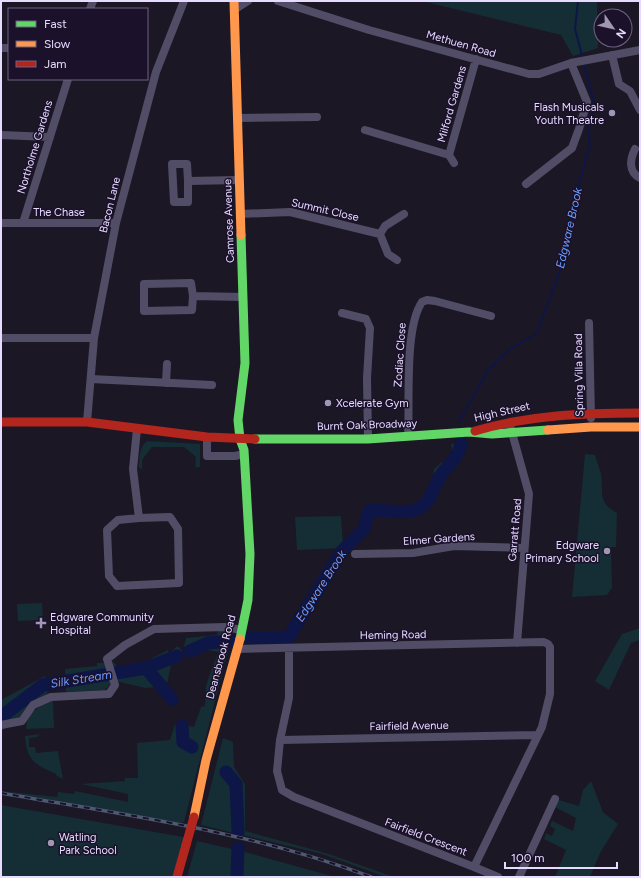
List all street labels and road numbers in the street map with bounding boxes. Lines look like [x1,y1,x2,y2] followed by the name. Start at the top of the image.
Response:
[425,28,497,60] street label: Methuen Road
[435,64,469,144] street label: Milford Gardens
[15,99,55,195] street label: Northolme Gardens
[97,176,123,234] street label: Bacon Lane
[221,179,237,263] street label: Camrose Avenue
[290,196,360,224] street label: Summit Close
[33,206,85,219] street label: The Chase
[391,322,409,388] street label: Zodiac Close
[572,333,586,417] street label: Spring Villa Road
[473,399,531,425] street label: High Street
[317,417,418,433] street label: Burnt Oak Broadway
[506,498,524,562] street label: Garratt Road
[403,530,475,548] street label: Elmer Gardens
[203,613,239,701] street label: Deansbrook Road
[359,628,427,642] street label: Heming Road
[369,719,449,733] street label: Fairfield Avenue
[383,815,469,859] street label: Fairfield Crescent

